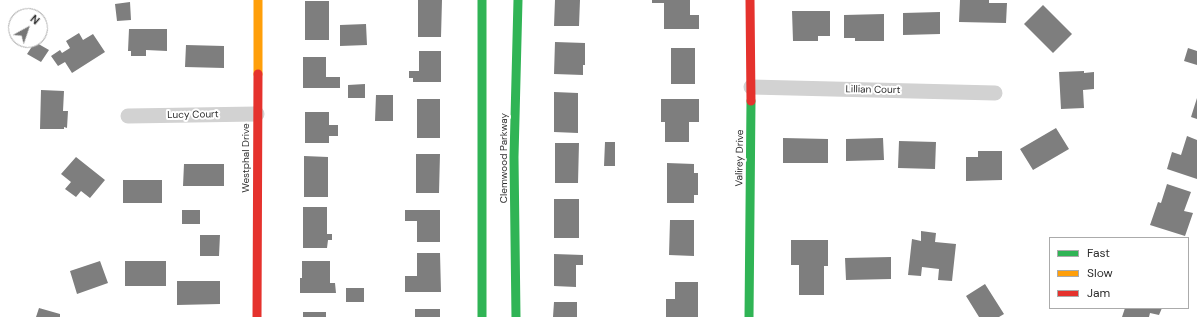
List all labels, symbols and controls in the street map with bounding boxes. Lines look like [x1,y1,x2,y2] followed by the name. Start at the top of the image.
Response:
[8,8,48,48] north arrow
[27,12,43,28] text: N
[845,84,901,96] street label: Lillian Court
[167,109,219,121] street label: Lucy Court
[498,113,510,203] street label: Clemwood Parkway
[240,123,252,193] street label: Westphal Drive
[734,129,746,187] street label: Valirey Drive
[1049,237,1189,309] legend
[1087,245,1110,261] text: Fast
[1087,265,1113,281] text: Slow
[1087,285,1110,301] text: Jam

